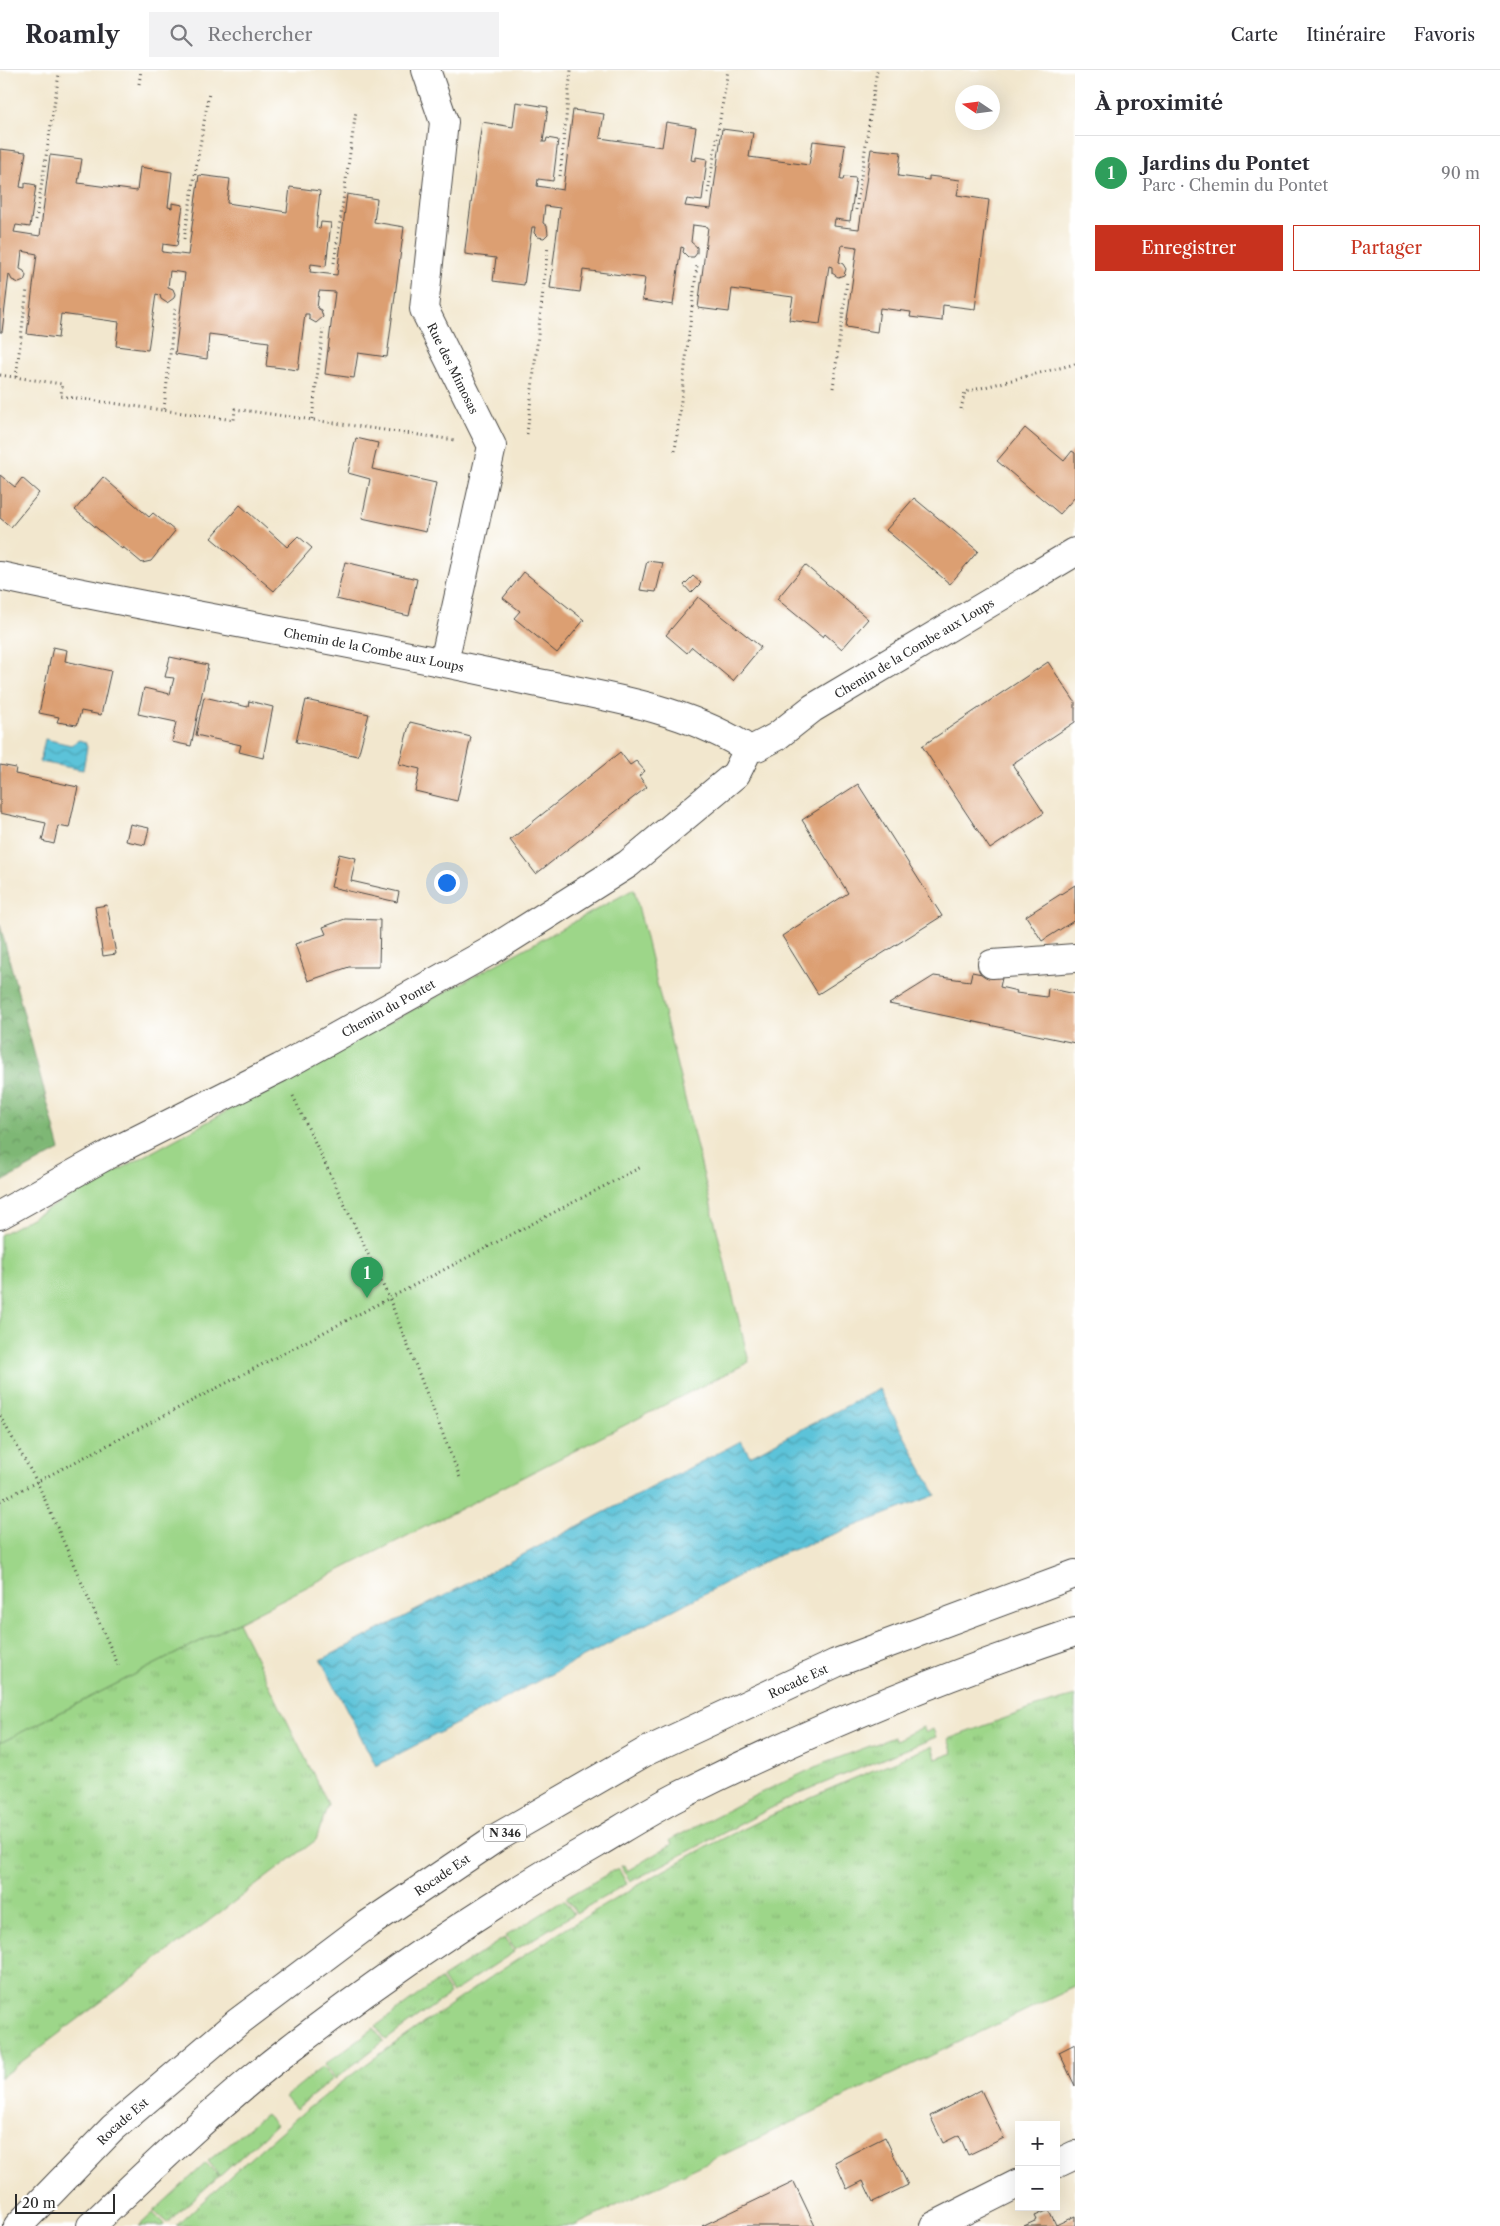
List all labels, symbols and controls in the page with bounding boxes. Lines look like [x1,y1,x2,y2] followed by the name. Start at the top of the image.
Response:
[149,12,499,57] search box
[25,20,119,49] text: Roamly
[167,21,195,49] icon: search
[207,23,313,46] text: Rechercher
[1231,24,1278,46] text: Carte
[1306,24,1386,46] text: Itinéraire
[1414,24,1475,46] text: Favoris
[955,85,1000,130] north arrow
[1095,90,1223,115] text: À proximité
[1142,152,1310,175] text: Jardins du Pontet
[1107,163,1115,183] text: 1
[1441,163,1480,183] text: 90 m
[1142,175,1328,195] text: Parc · Chemin du Pontet
[1095,225,1283,271] button: Enregistrer
[1293,225,1480,271] button: Partager
[424,320,482,416] street label: Rue des Mimosas
[831,595,997,701] street label: Chemin de la Combe aux Loups
[283,624,465,674] street label: Chemin de la Combe aux Loups
[434,870,460,896] your location
[339,975,438,1040] street label: Chemin du Pontet
[351,1257,383,1298] pin: 1
[766,1660,831,1701] street label: Rocade Est
[484,1825,526,1842] road number: N 346
[411,1850,473,1899] street label: Rocade Est
[93,2094,151,2148] street label: Rocade Est
[1015,2121,1060,2211] map controls
[1015,2121,1060,2166] button: +
[1015,2166,1060,2211] button: −
[15,2191,115,2214] scale bar
[22,2194,56,2212] text: 20 m

